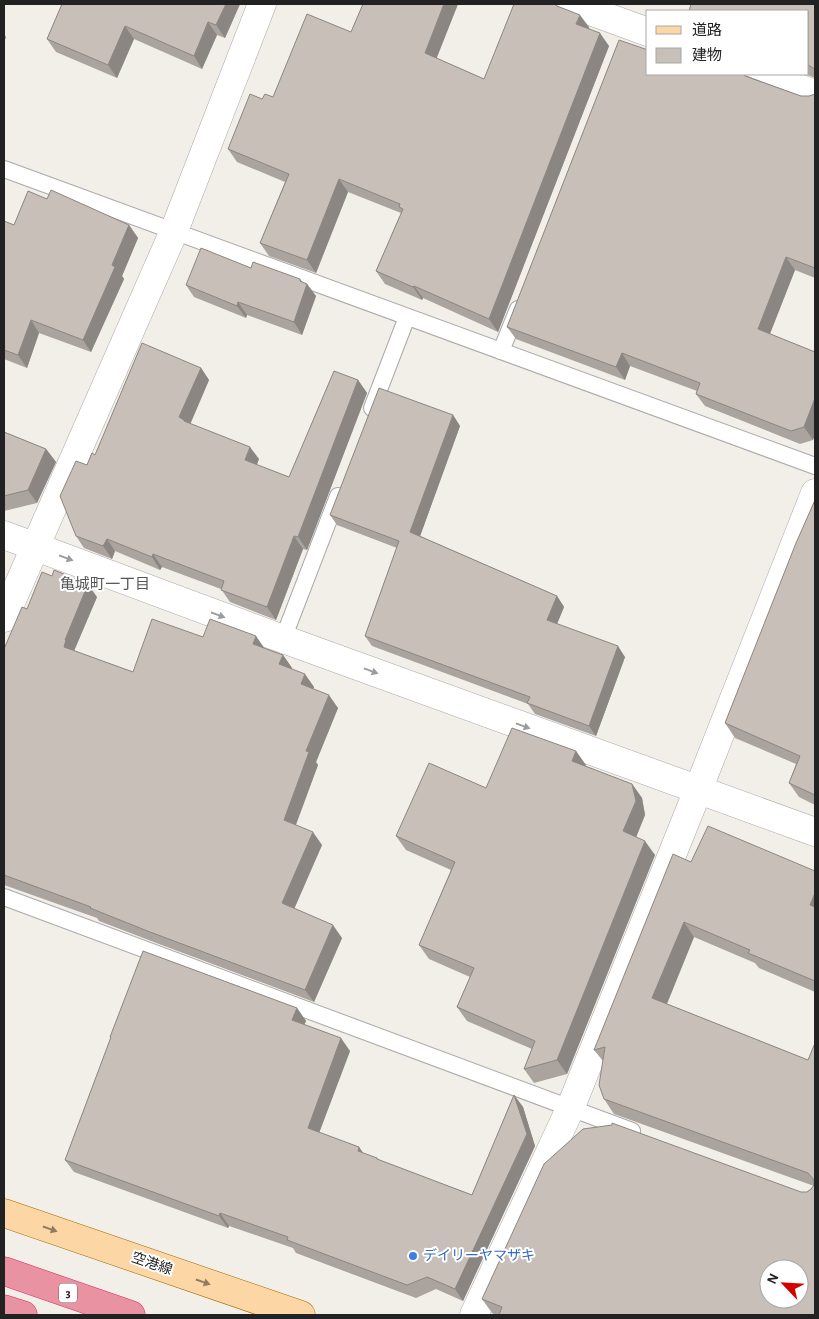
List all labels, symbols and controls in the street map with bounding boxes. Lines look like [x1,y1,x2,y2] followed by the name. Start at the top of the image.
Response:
[646,10,809,75] legend
[692,22,722,38] text: 道路
[692,47,722,63] text: 建物
[59,554,74,562] one-way arrow
[60,576,150,592] district label: 亀城町一丁目
[211,611,226,619] one-way arrow
[363,668,378,675] one-way arrow
[516,723,531,730] one-way arrow
[43,1225,58,1233] one-way arrow
[423,1248,535,1263] place label: デイリーヤマザキ
[130,1250,174,1277] street label: 空港線
[407,1250,419,1262] marker: デイリーヤマザキ
[759,1259,809,1309] north arrow
[765,1272,782,1286] text: N
[196,1279,211,1286] one-way arrow
[59,1284,77,1302] road number: 3

